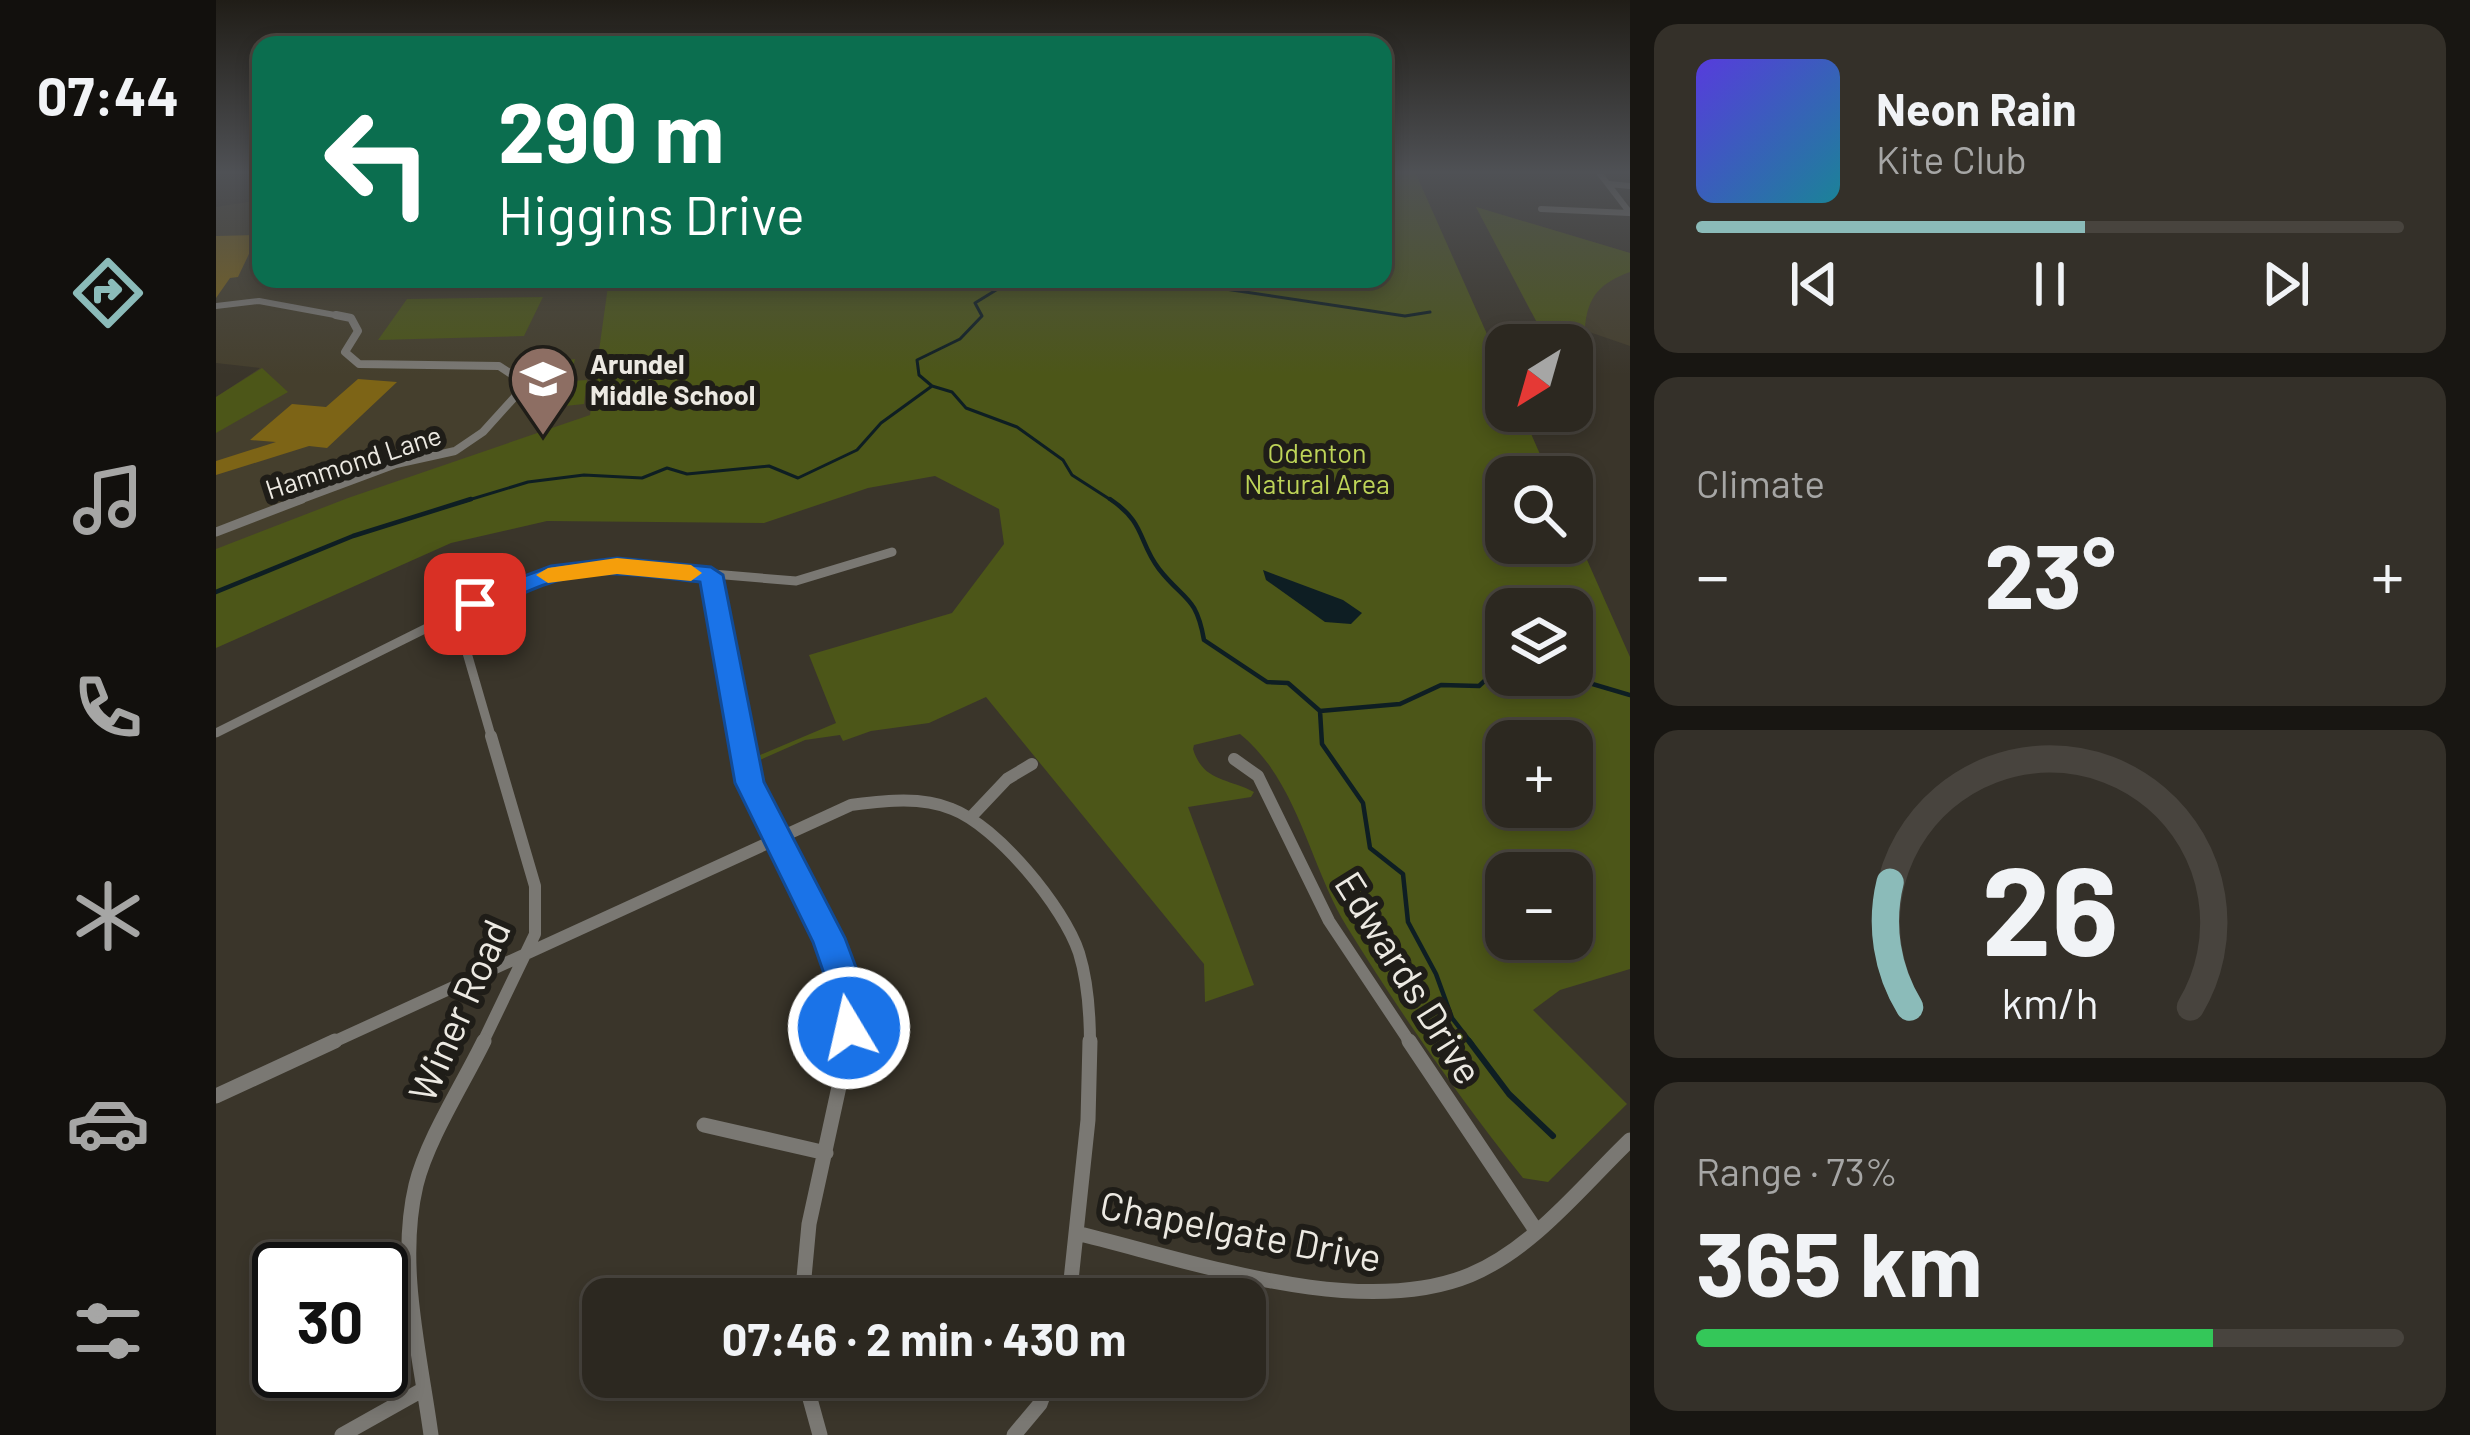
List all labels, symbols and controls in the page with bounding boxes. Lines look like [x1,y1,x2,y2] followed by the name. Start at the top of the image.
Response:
[37,62,179,127] text: 07:44
[498,79,724,180] text: 290 m
[1876,81,2077,135] text: Neon Rain
[300,84,456,240] icon: left
[1876,135,2027,182] text: Kite Club
[498,181,805,246] text: Higgins Drive
[66,251,150,335] icon: directions
[1781,251,1847,317] icon: previous
[2017,251,2083,317] icon: pause
[2253,251,2319,317] icon: next
[1485,324,1593,432] north arrow
[1485,324,1593,960] map controls
[508,344,578,438] school or university icon: Arundel Middle School
[590,347,755,410] place label: Arundel Middle School
[261,418,445,504] street label: Hammond Lane
[1244,436,1390,499] park label: Odenton Natural Area
[1485,456,1593,564] button: search
[66,458,150,542] icon: music
[1696,459,1825,506] text: Climate
[1984,519,2116,627] text: 23°
[1696,534,1729,613] text: −
[2371,534,2404,613] text: +
[424,553,526,655] pin
[442,571,508,637] icon: arrive
[1485,588,1593,696] button: layers
[66,666,150,750] icon: phone
[1485,720,1593,828] button: +
[1982,831,2118,981] text: 26
[1485,852,1593,960] button: −
[1326,862,1494,1092] street label: Edwards Drive
[66,874,150,958] icon: climate
[397,912,519,1108] street label: Winer Road
[786,965,912,1091] position arrow
[2001,976,2099,1028] text: km/h
[66,1081,150,1165] icon: car
[1696,1147,1898,1194] text: Range · 73%
[1096,1180,1386,1280] street label: Chapelgate Drive
[1696,1207,1983,1315] text: 365 km
[252,1242,408,1398] speed limit sign: 30
[66,1289,150,1373] icon: filters
[722,1311,1126,1365] text: 07:46 · 2 min · 430 m

